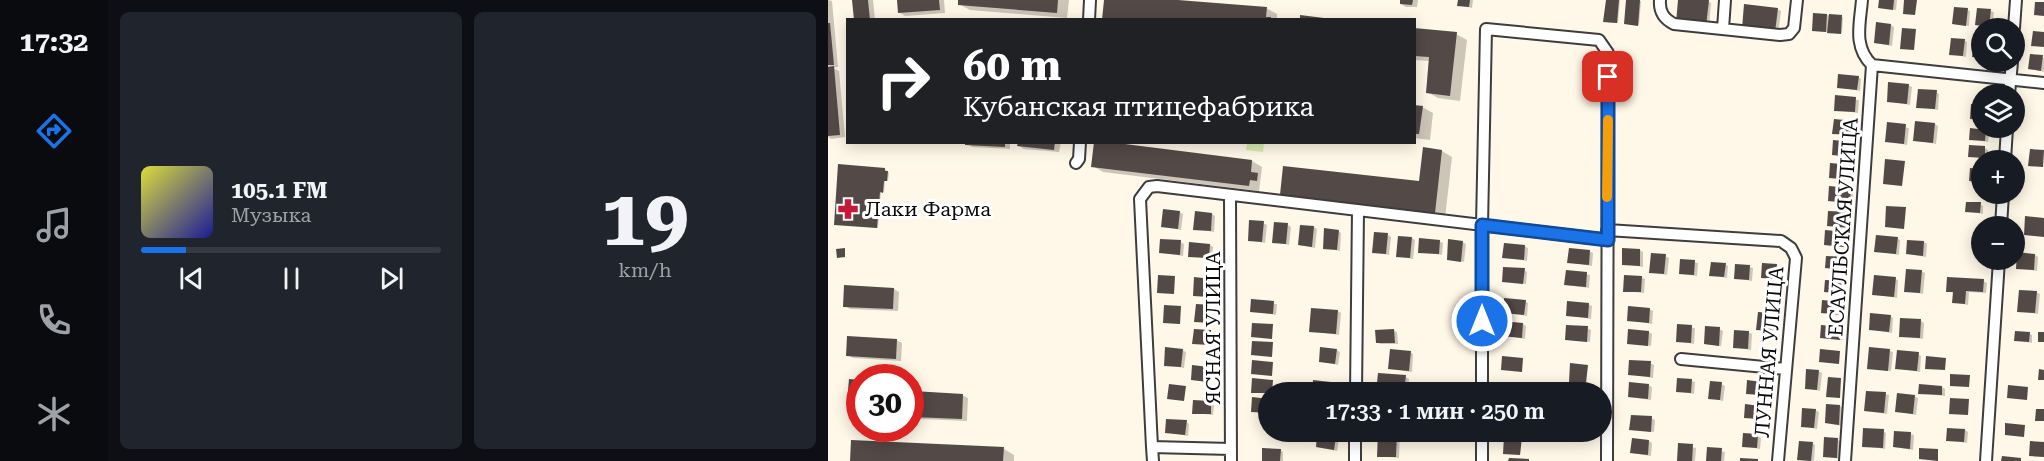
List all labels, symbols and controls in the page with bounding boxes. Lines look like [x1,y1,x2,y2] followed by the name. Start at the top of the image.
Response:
[1971,18,2025,270] map controls
[1971,18,2025,72] button: search
[20,26,88,58] text: 17:32
[963,41,1061,90] text: 60 m
[864,42,942,120] icon: right
[1582,51,1633,102] pin
[1591,60,1624,93] icon: arrive
[1971,84,2025,138] button: layers
[963,91,1314,123] text: Кубанская птицефабрика
[33,110,75,152] icon: directions
[1823,117,1863,337] street label: ЕСАУЛЬСКАЯ УЛИЦА
[1971,150,2025,204] button: +
[601,173,689,264] text: 19
[231,178,328,203] text: 105.1 FM
[836,197,860,221] pharmacy icon: Лаки Фарма
[865,197,991,221] place label: Лаки Фарма
[231,203,311,227] text: Музыка
[33,204,75,246] icon: music
[1971,216,2025,270] button: −
[1201,251,1225,405] street label: ЯСНАЯ УЛИЦА
[618,258,672,282] text: km/h
[175,262,208,295] icon: previous
[275,262,308,295] icon: pause
[375,262,408,295] icon: next
[1750,265,1788,439] street label: ЛУННАЯ УЛИЦА
[1450,289,1514,353] position arrow
[33,299,75,341] icon: phone
[846,364,924,442] speed limit sign: 30
[33,393,75,435] icon: climate
[1325,399,1545,424] text: 17:33 · 1 мин · 250 m

